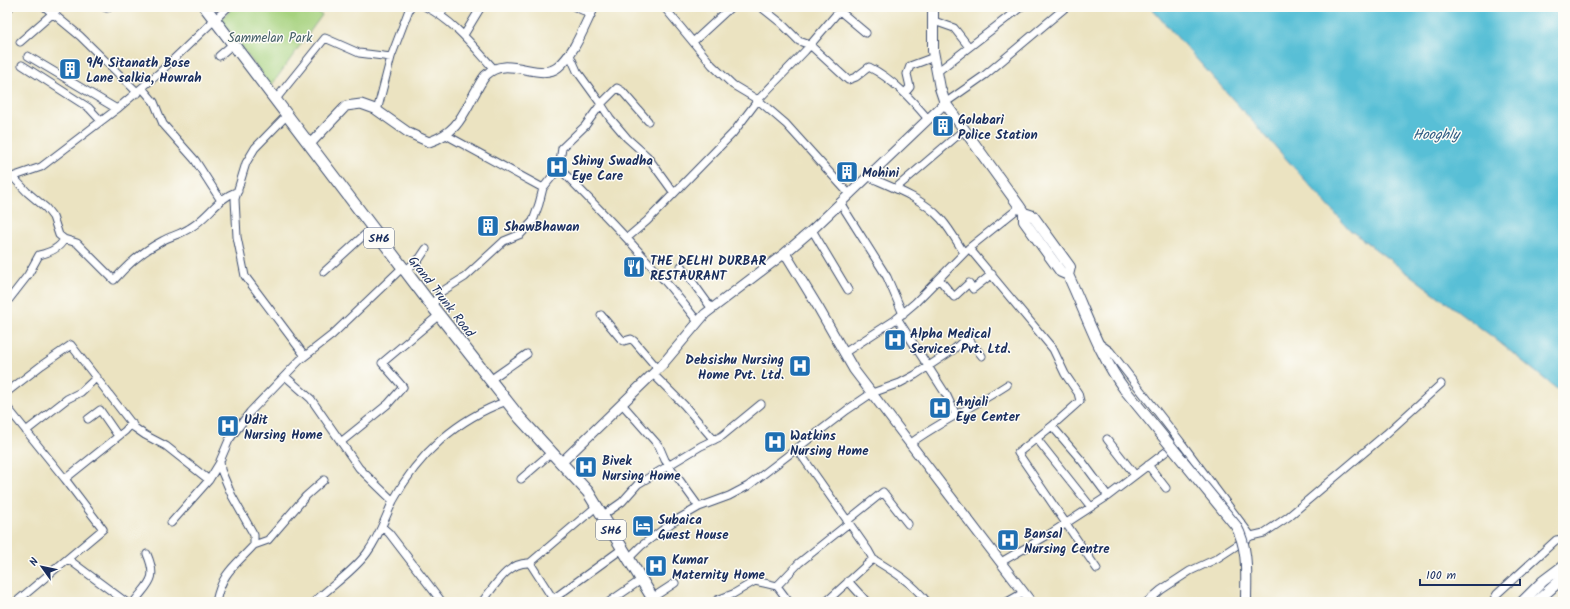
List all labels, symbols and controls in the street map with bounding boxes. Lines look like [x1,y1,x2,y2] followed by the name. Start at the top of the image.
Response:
[228,28,313,49] park label: Sammelan Park
[86,53,202,89] place label: 9/4 Sitanath Bose Lane salkia, Howrah
[57,56,83,82] building icon: 9/4 Sitanath Bose Lane salkia, Howrah
[958,110,1038,146] place label: Golabari Police Station
[930,113,956,139] building icon: Golabari Police Station
[1413,124,1462,146] water label: Hooghly
[572,151,653,187] place label: Shiny Swadha Eye Care
[544,154,570,180] hospital icon: Shiny Swadha Eye Care
[834,159,860,185] building icon: Mohini
[862,163,900,184] place label: Mohini
[475,213,501,239] building icon: ShawBhawan
[504,217,579,238] place label: ShawBhawan
[364,228,394,248] road number: SH6
[650,251,767,287] place label: THE DELHI DURBAR RESTAURANT
[402,252,480,343] street label: Grand Trunk Road
[621,254,647,280] restaurant icon: THE DELHI DURBAR RESTAURANT
[910,324,1011,360] place label: Alpha Medical Services Pvt. Ltd.
[882,327,908,353] hospital icon: Alpha Medical Services Pvt. Ltd.
[685,350,784,386] place label: Debsishu Nursing Home Pvt. Ltd.
[787,353,813,379] hospital icon: Debsishu Nursing Home Pvt. Ltd.
[956,392,1021,428] place label: Anjali Eye Center
[927,395,953,421] hospital icon: Anjali Eye Center
[244,410,323,446] place label: Udit Nursing Home
[215,413,241,439] hospital icon: Udit Nursing Home
[790,426,869,462] place label: Watkins Nursing Home
[762,429,788,455] hospital icon: Watkins Nursing Home
[602,451,681,487] place label: Bivek Nursing Home
[573,454,599,480] hospital icon: Bivek Nursing Home
[658,510,729,546] place label: Subaica Guest House
[630,513,656,539] hotel icon: Subaica Guest House
[596,520,626,540] road number: SH6
[1024,524,1110,560] place label: Bansal Nursing Centre
[995,527,1021,553] hospital icon: Bansal Nursing Centre
[22,547,62,587] north arrow
[672,550,766,586] place label: Kumar Maternity Home
[643,553,669,579] hospital icon: Kumar Maternity Home
[25,554,44,570] text: N
[1420,561,1520,587] scale bar
[1426,566,1457,585] text: 100 m

